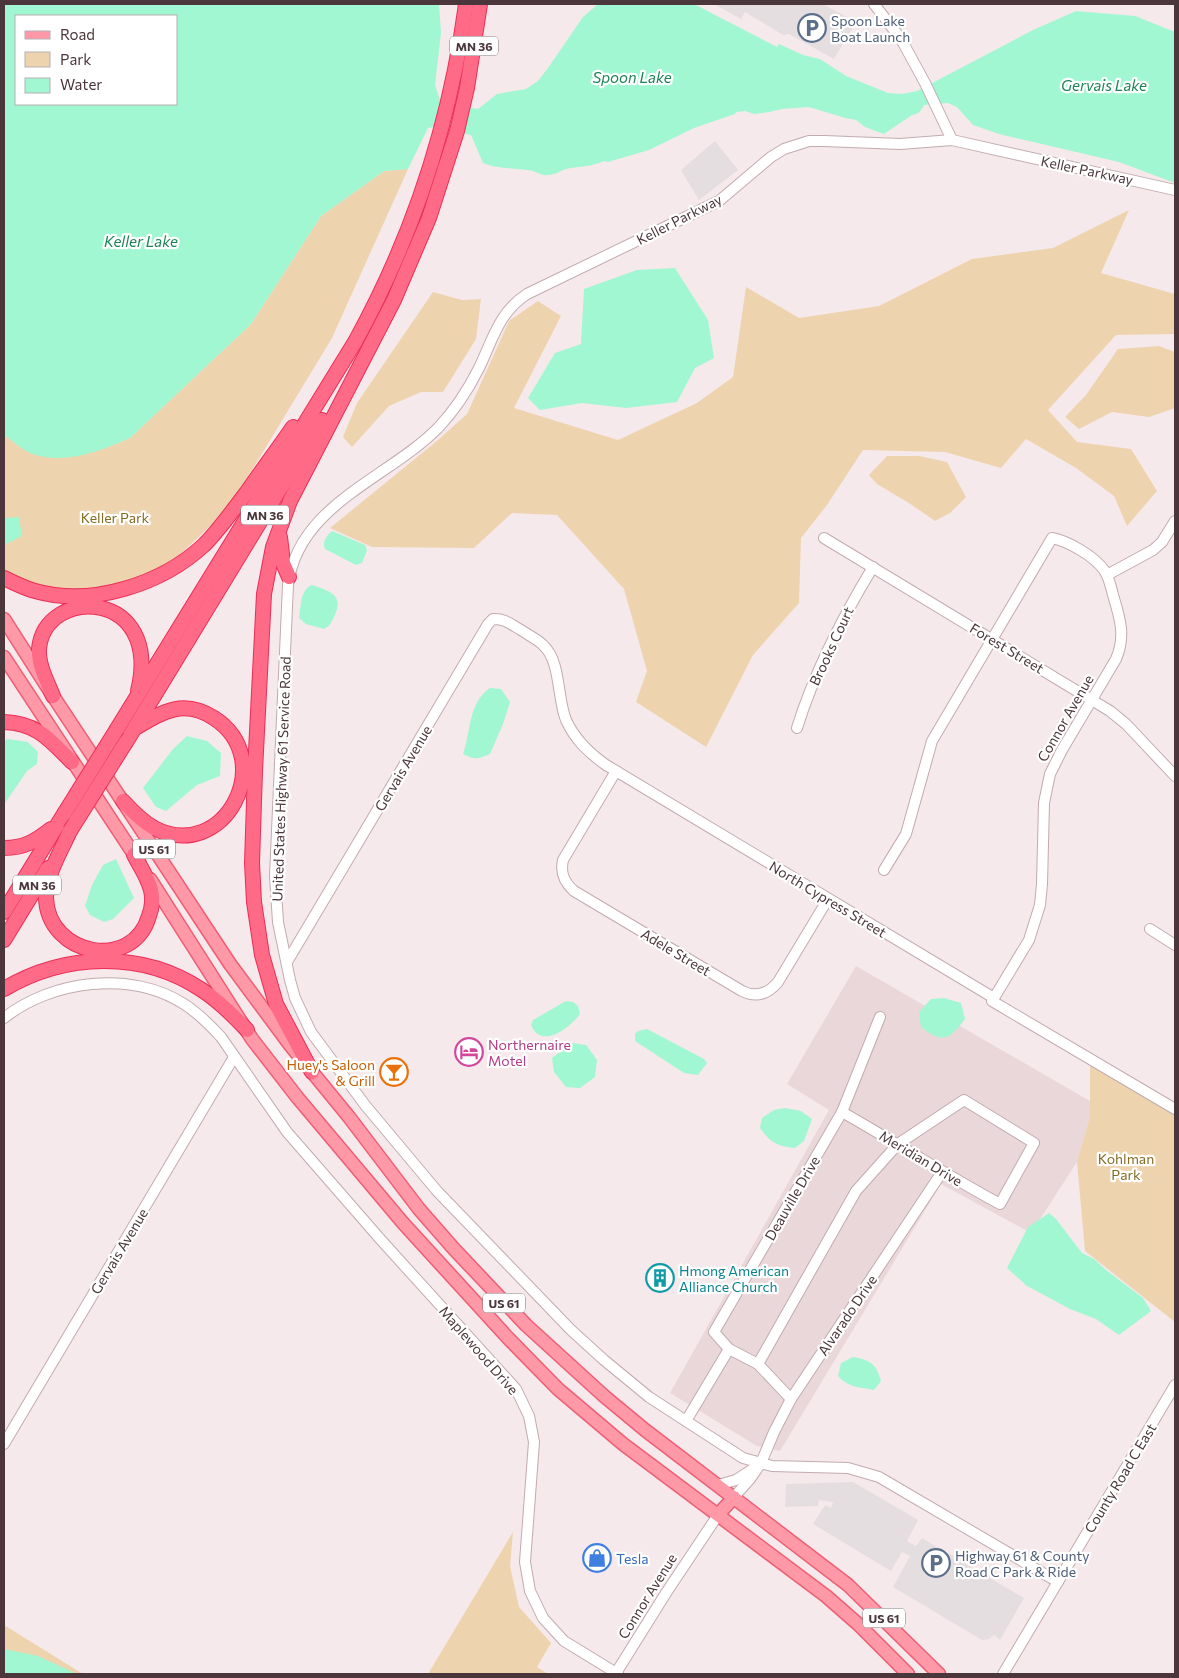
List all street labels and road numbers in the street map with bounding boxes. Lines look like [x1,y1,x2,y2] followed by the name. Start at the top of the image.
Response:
[450,36,498,56] road number: MN 36
[1039,152,1135,188] street label: Keller Parkway
[633,190,725,248] street label: Keller Parkway
[241,506,289,524] road number: MN 36
[805,604,857,688] street label: Brooks Court
[967,619,1047,677] street label: Forest Street
[268,656,294,902] street label: United States Highway 61 Service Road
[1033,672,1097,764] street label: Connor Avenue
[371,722,435,814] street label: Gervais Avenue
[133,840,175,859] road number: US 61
[766,857,890,941] street label: North Cypress Street
[13,876,61,894] road number: MN 36
[638,925,714,980] street label: Adele Street
[877,1127,965,1189] street label: Meridian Drive
[761,1153,823,1243] street label: Deauville Drive
[87,1205,151,1297] street label: Gervais Avenue
[814,1272,880,1358] street label: Alvarado Drive
[483,1294,525,1312] road number: US 61
[436,1302,522,1398] street label: Maplewood Drive
[1081,1420,1160,1536] street label: County Road C East
[614,1550,680,1642] street label: Connor Avenue
[863,1609,905,1628] road number: US 61

